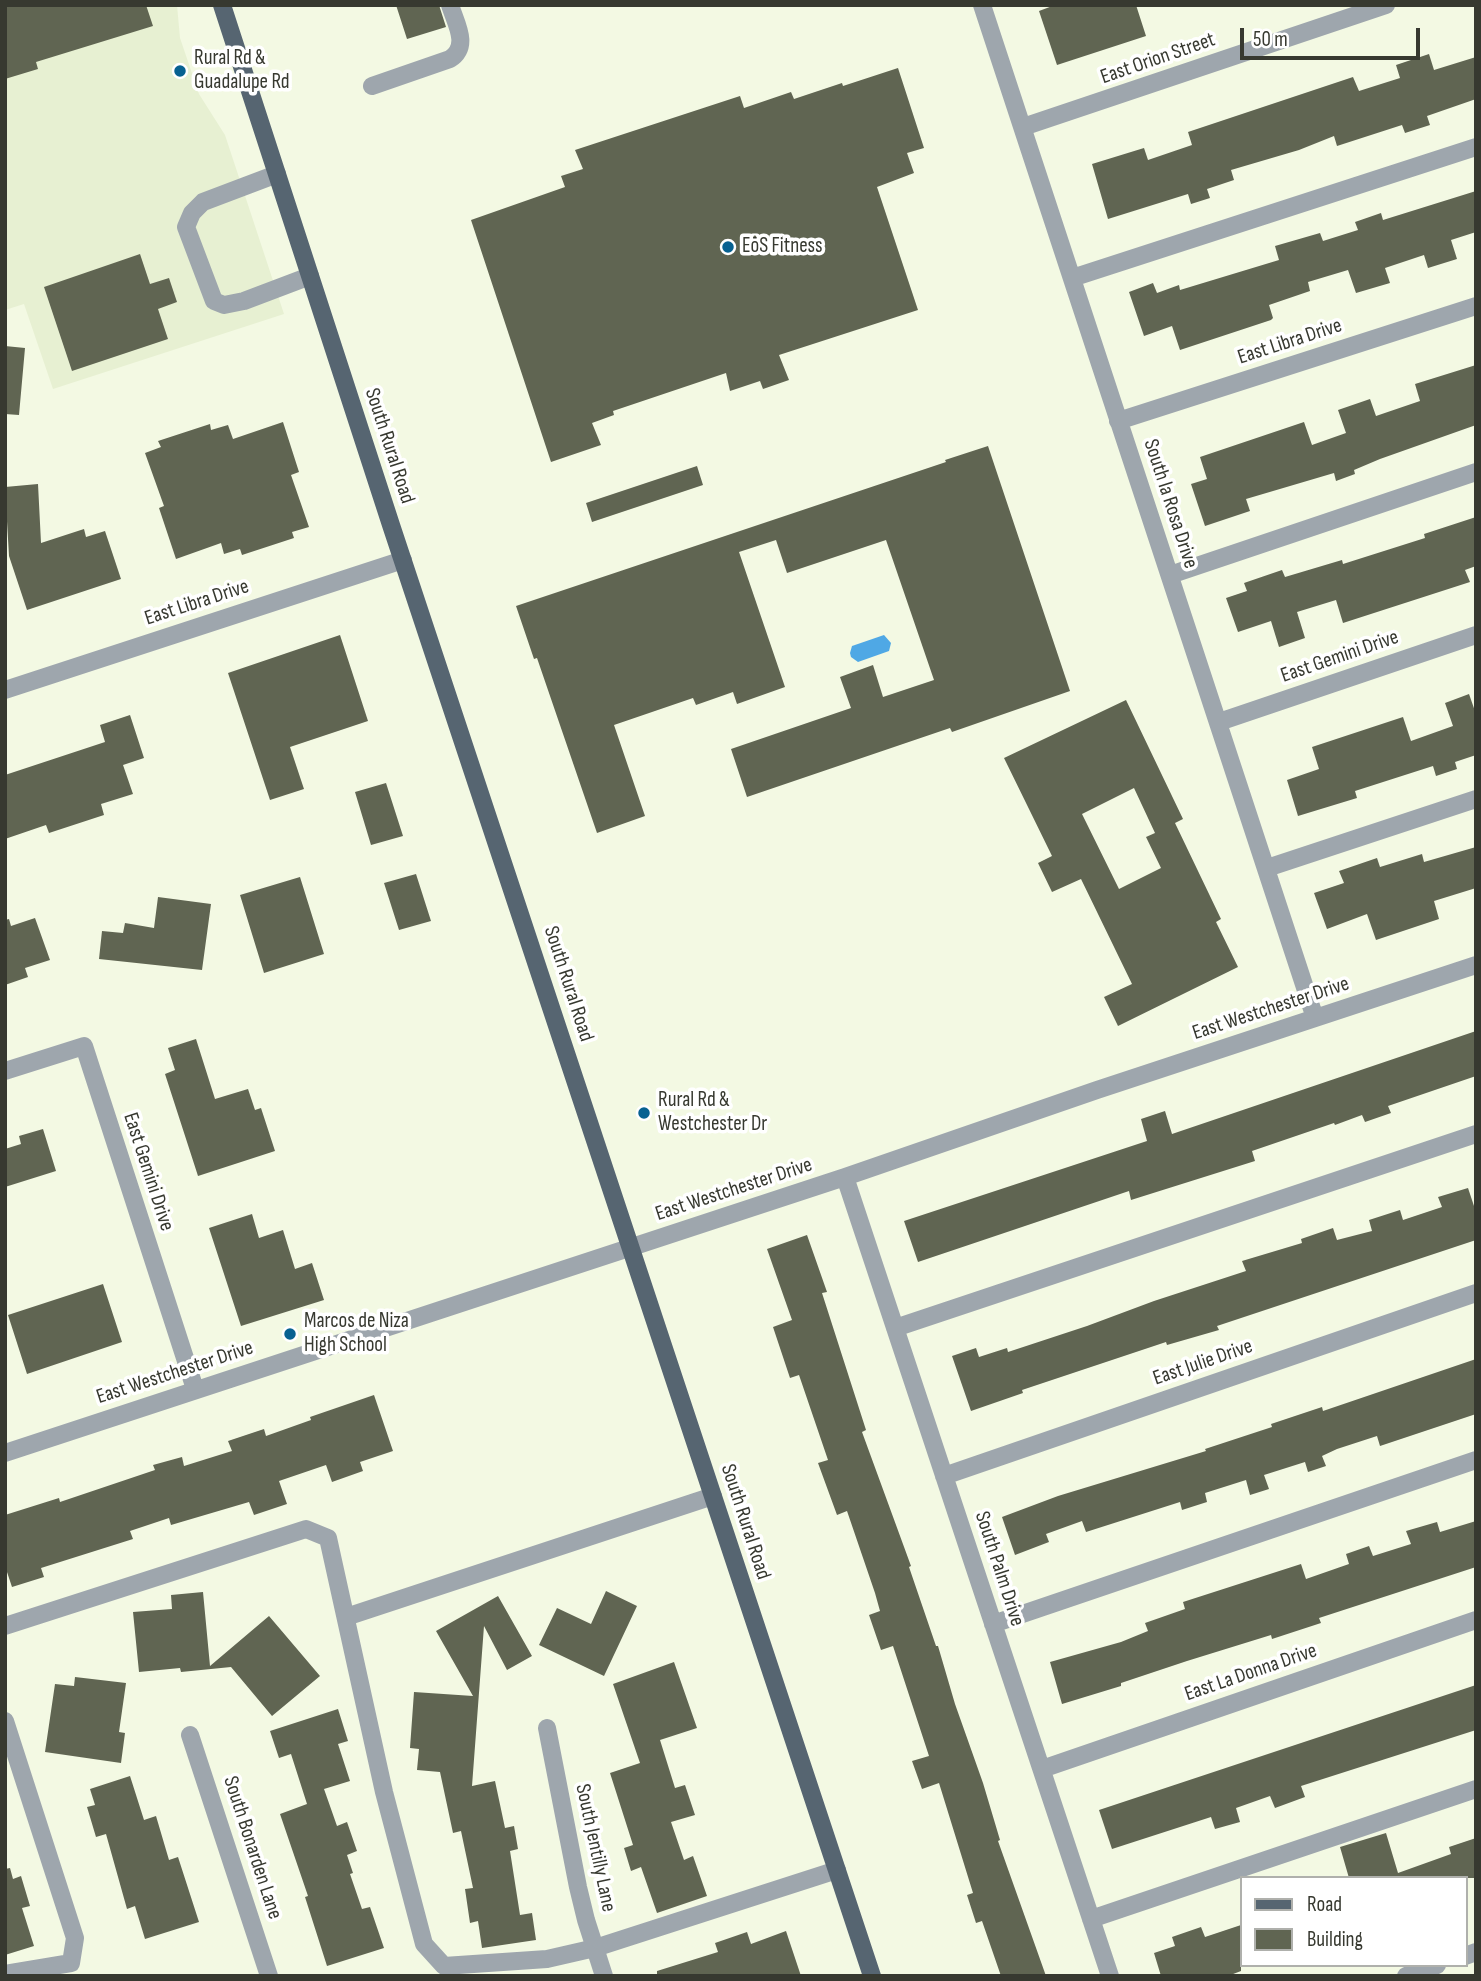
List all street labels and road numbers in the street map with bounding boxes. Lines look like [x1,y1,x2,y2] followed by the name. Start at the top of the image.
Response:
[1097,28,1219,90] street label: East Orion Street
[1235,313,1345,371] street label: East Libra Drive
[359,385,419,507] street label: South Rural Road
[1137,436,1203,572] street label: South la Rosa Drive
[142,574,252,632] street label: East Libra Drive
[1278,625,1402,689] street label: East Gemini Drive
[538,923,598,1045] street label: South Rural Road
[1189,972,1353,1046] street label: East Westchester Drive
[117,1110,179,1234] street label: East Gemini Drive
[652,1153,816,1227] street label: East Westchester Drive
[1150,1334,1256,1392] street label: East Julie Drive
[93,1336,257,1410] street label: East Westchester Drive
[715,1461,775,1583] street label: South Rural Road
[969,1508,1029,1630] street label: South Palm Drive
[1182,1639,1320,1707] street label: East La Donna Drive
[217,1773,287,1923] street label: South Bonarden Lane
[569,1782,621,1914] street label: South Jentilly Lane

